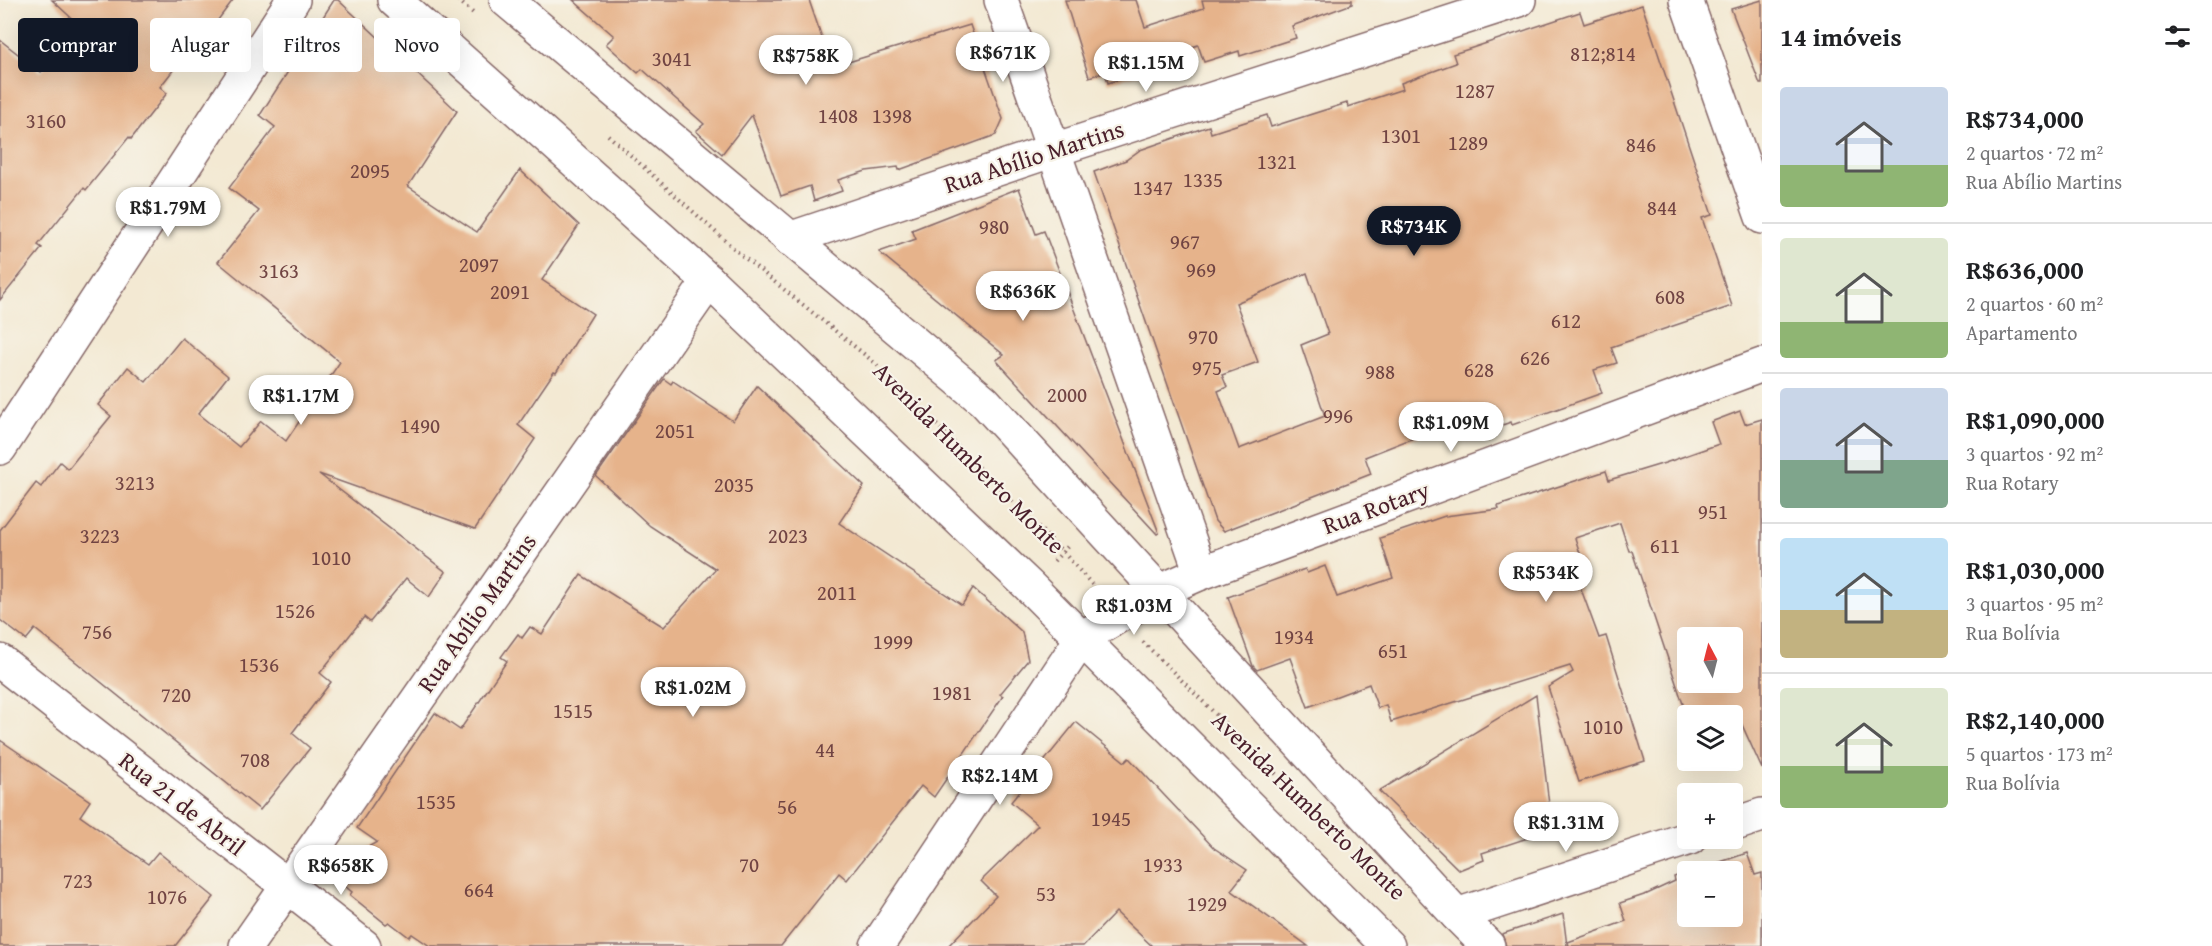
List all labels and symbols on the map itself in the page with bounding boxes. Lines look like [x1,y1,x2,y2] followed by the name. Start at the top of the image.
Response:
[954,32,1052,83] pin: R$671K
[757,35,855,86] pin: R$758K
[1570,38,1636,69] house number: 812;814
[1091,42,1201,93] pin: R$1.15M
[652,43,692,74] house number: 3041
[1455,75,1495,106] house number: 1287
[818,100,858,131] house number: 1408
[872,100,912,131] house number: 1398
[26,105,66,136] house number: 3160
[939,111,1128,202] street label: Rua Abílio Martins
[1381,120,1421,151] house number: 1301
[1448,127,1488,158] house number: 1289
[1626,129,1656,160] house number: 846
[1257,146,1297,177] house number: 1321
[350,155,390,186] house number: 2095
[1183,164,1223,195] house number: 1335
[1133,172,1173,203] house number: 1347
[113,187,223,238] pin: R$1.79M
[1647,192,1677,223] house number: 844
[1365,206,1463,257] pin: R$734K
[979,211,1009,242] house number: 980
[1170,226,1200,257] house number: 967
[459,249,499,280] house number: 2097
[1186,254,1216,285] house number: 969
[259,255,299,286] house number: 3163
[974,271,1072,322] pin: R$636K
[490,276,530,307] house number: 2091
[1655,281,1685,312] house number: 608
[1551,305,1581,336] house number: 612
[1188,321,1218,352] house number: 970
[1520,342,1550,373] house number: 626
[1192,352,1222,383] house number: 975
[865,354,1073,562] street label: Avenida Humberto Monte
[1464,354,1494,385] house number: 628
[1365,356,1395,387] house number: 988
[246,375,356,426] pin: R$1.17M
[1047,379,1087,410] house number: 2000
[1323,400,1353,431] house number: 996
[1396,402,1506,453] pin: R$1.09M
[400,410,440,441] house number: 1490
[655,415,695,446] house number: 2051
[115,467,155,498] house number: 3213
[714,469,754,500] house number: 2035
[1318,472,1434,543] street label: Rua Rotary
[1698,496,1728,527] house number: 951
[80,520,120,551] house number: 3223
[768,520,808,551] house number: 2023
[409,526,545,699] street label: Rua Abílio Martins
[1650,530,1680,561] house number: 611
[311,542,351,573] house number: 1010
[1497,552,1595,603] pin: R$534K
[817,577,857,608] house number: 2011
[1079,585,1189,636] pin: R$1.03M
[275,595,315,626] house number: 1526
[82,616,112,647] house number: 756
[1274,621,1314,652] house number: 1934
[873,626,913,657] house number: 1999
[1677,627,1743,693] north arrow
[1378,635,1408,666] house number: 651
[239,649,279,680] house number: 1536
[638,667,748,718] pin: R$1.02M
[932,677,972,708] house number: 1981
[161,679,191,710] house number: 720
[553,695,593,726] house number: 1515
[1204,703,1415,908] street label: Avenida Humberto Monte
[1583,711,1623,742] house number: 1010
[815,734,835,765] house number: 44
[112,743,253,864] street label: Rua 21 de Abril
[240,744,270,775] house number: 708
[945,755,1055,806] pin: R$2.14M
[416,786,456,817] house number: 1535
[777,791,797,822] house number: 56
[1511,802,1621,853] pin: R$1.31M
[1091,803,1131,834] house number: 1945
[292,845,390,896] pin: R$658K
[739,849,759,880] house number: 70
[1143,849,1183,880] house number: 1933
[63,865,93,896] house number: 723
[464,874,494,905] house number: 664
[1036,878,1056,909] house number: 53
[147,881,187,912] house number: 1076
[1187,888,1227,919] house number: 1929

